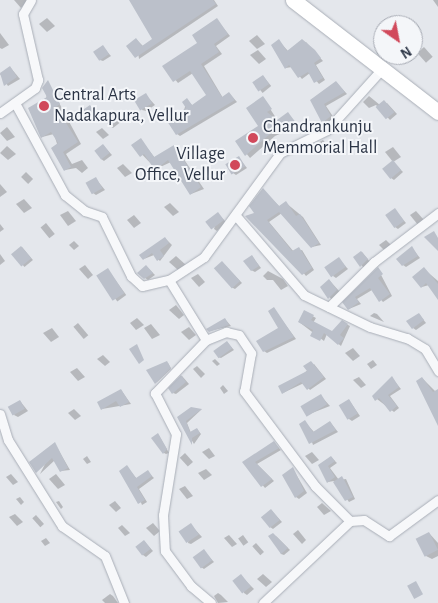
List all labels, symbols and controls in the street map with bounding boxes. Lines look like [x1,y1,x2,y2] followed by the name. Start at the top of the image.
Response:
[373,15,423,65] north arrow
[398,43,414,60] text: N
[54,85,189,128] place label: Central Arts Nadakapura, Vellur
[38,100,50,112] marker: Central Arts Nadakapura, Vellur
[263,117,377,160] place label: Chandrankunju Memmorial Hall
[247,132,259,144] marker: Chandrankunju Memmorial Hall
[135,144,225,186] place label: Village Office, Vellur
[229,159,241,171] marker: Village Office, Vellur

